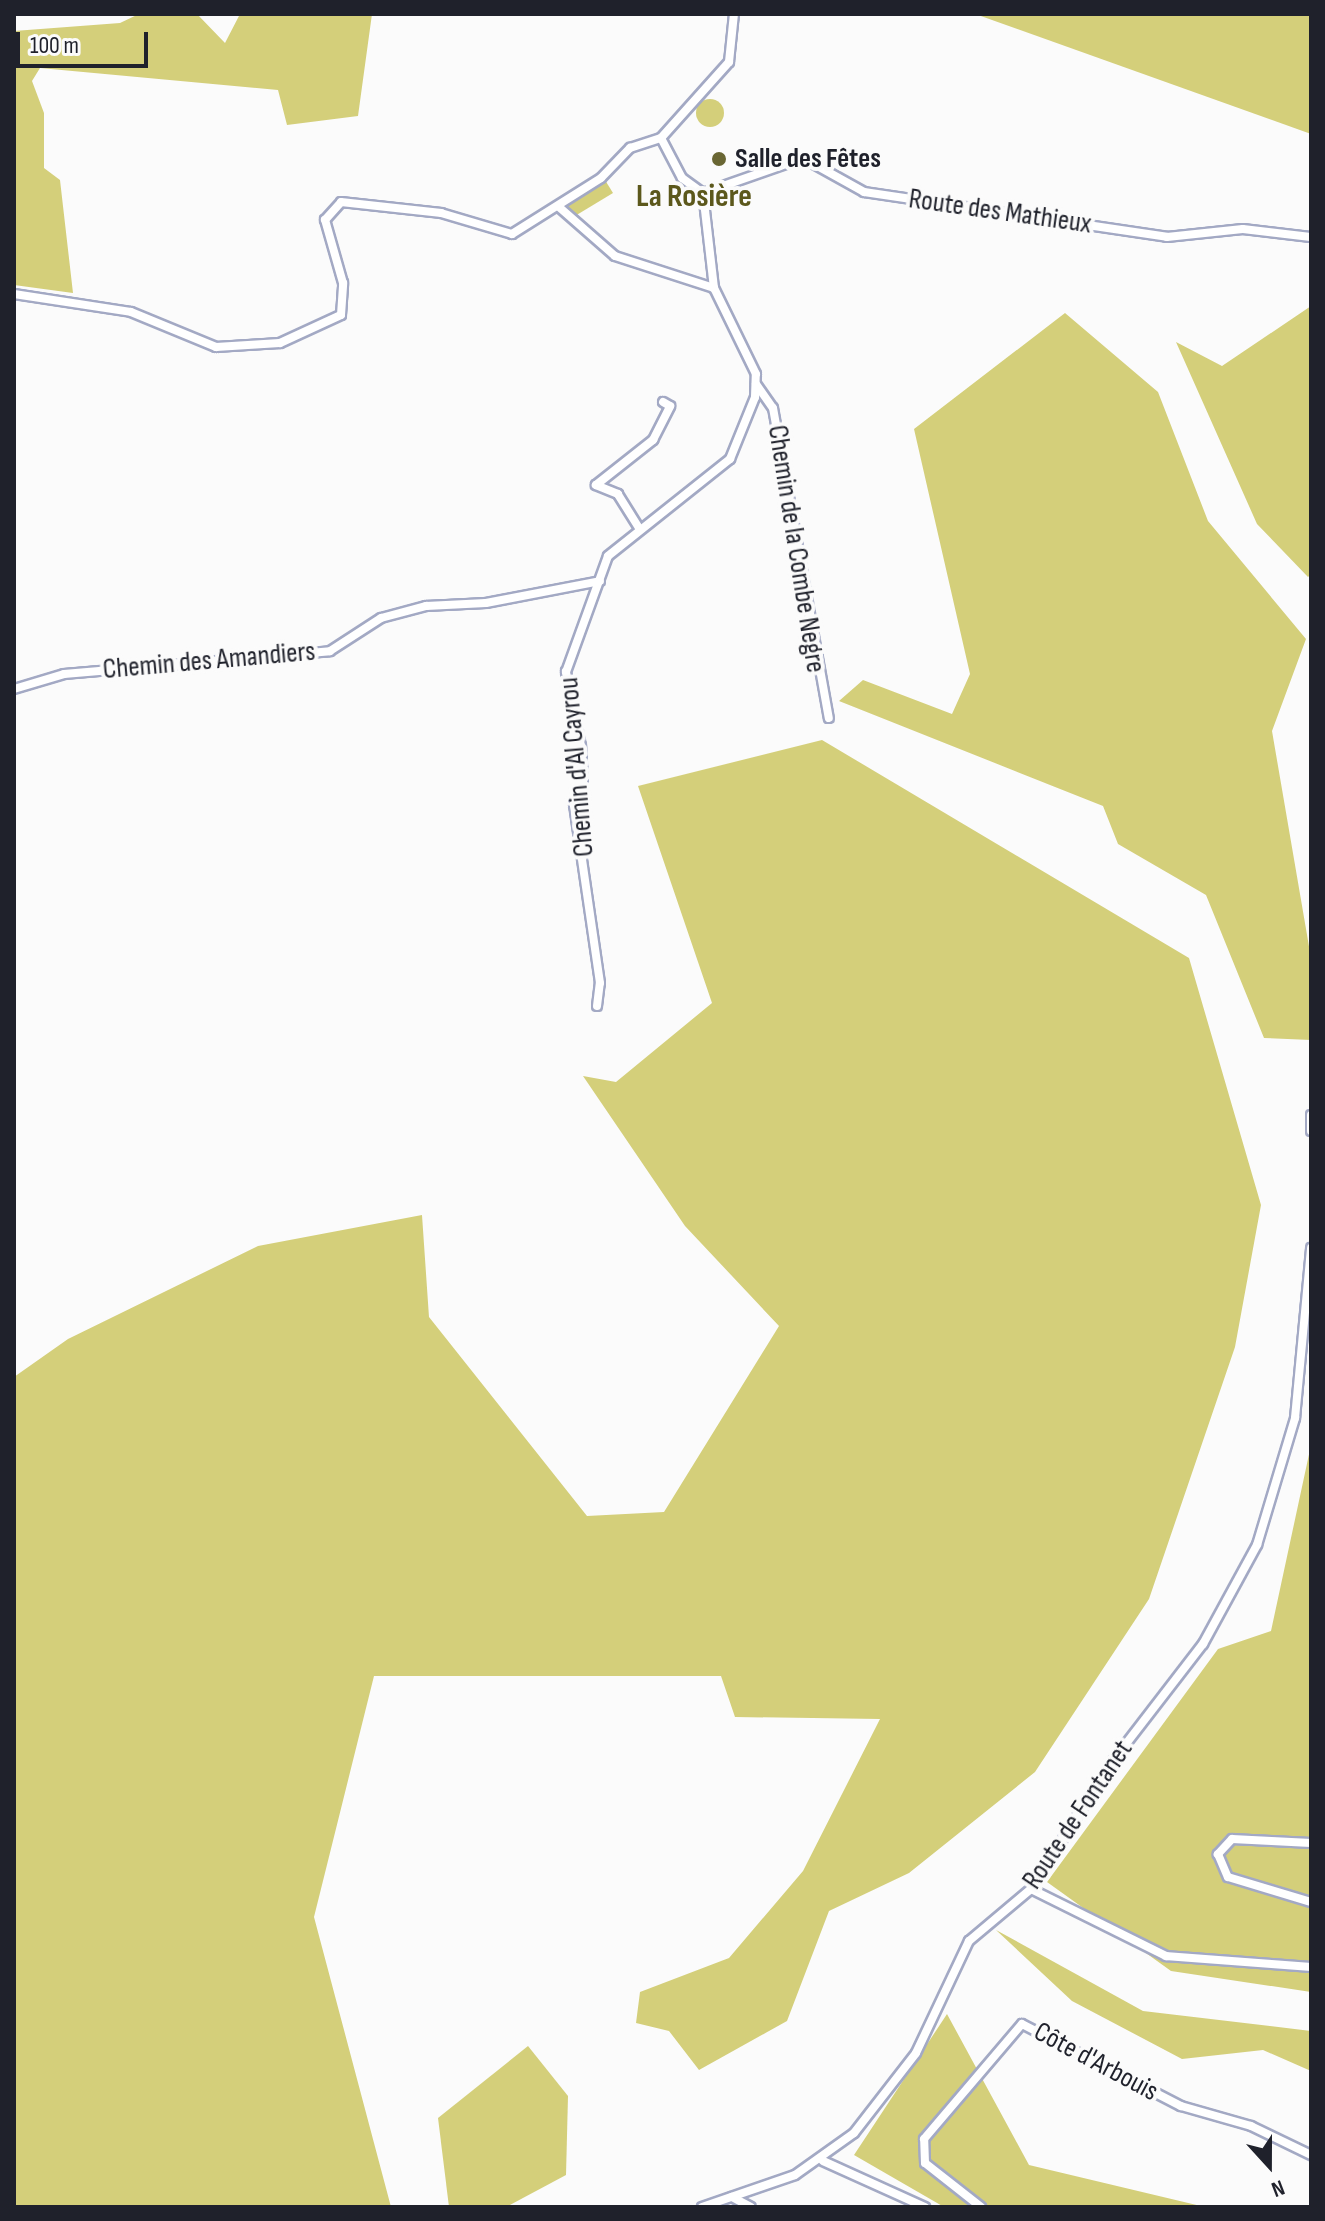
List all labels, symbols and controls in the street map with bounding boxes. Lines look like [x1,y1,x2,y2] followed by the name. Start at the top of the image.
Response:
[20,16,152,66] scale bar
[30,31,79,60] text: 100 m
[735,142,881,176] place label: Salle des Fêtes
[710,150,728,168] marker: Salle des Fêtes
[636,178,752,216] district label: La Rosière
[907,183,1093,241] street label: Route des Mathieux
[760,423,832,675] street label: Chemin de la Combe Negre
[101,635,317,687] street label: Chemin des Amandiers
[552,676,602,858] street label: Chemin d'Al Cayrou
[1016,1734,1140,1896] street label: Route de Fontanet
[1028,2015,1164,2109] street label: Côte d'Arbouis
[1229,2125,1309,2205] north arrow
[1267,2173,1288,2203] text: N

